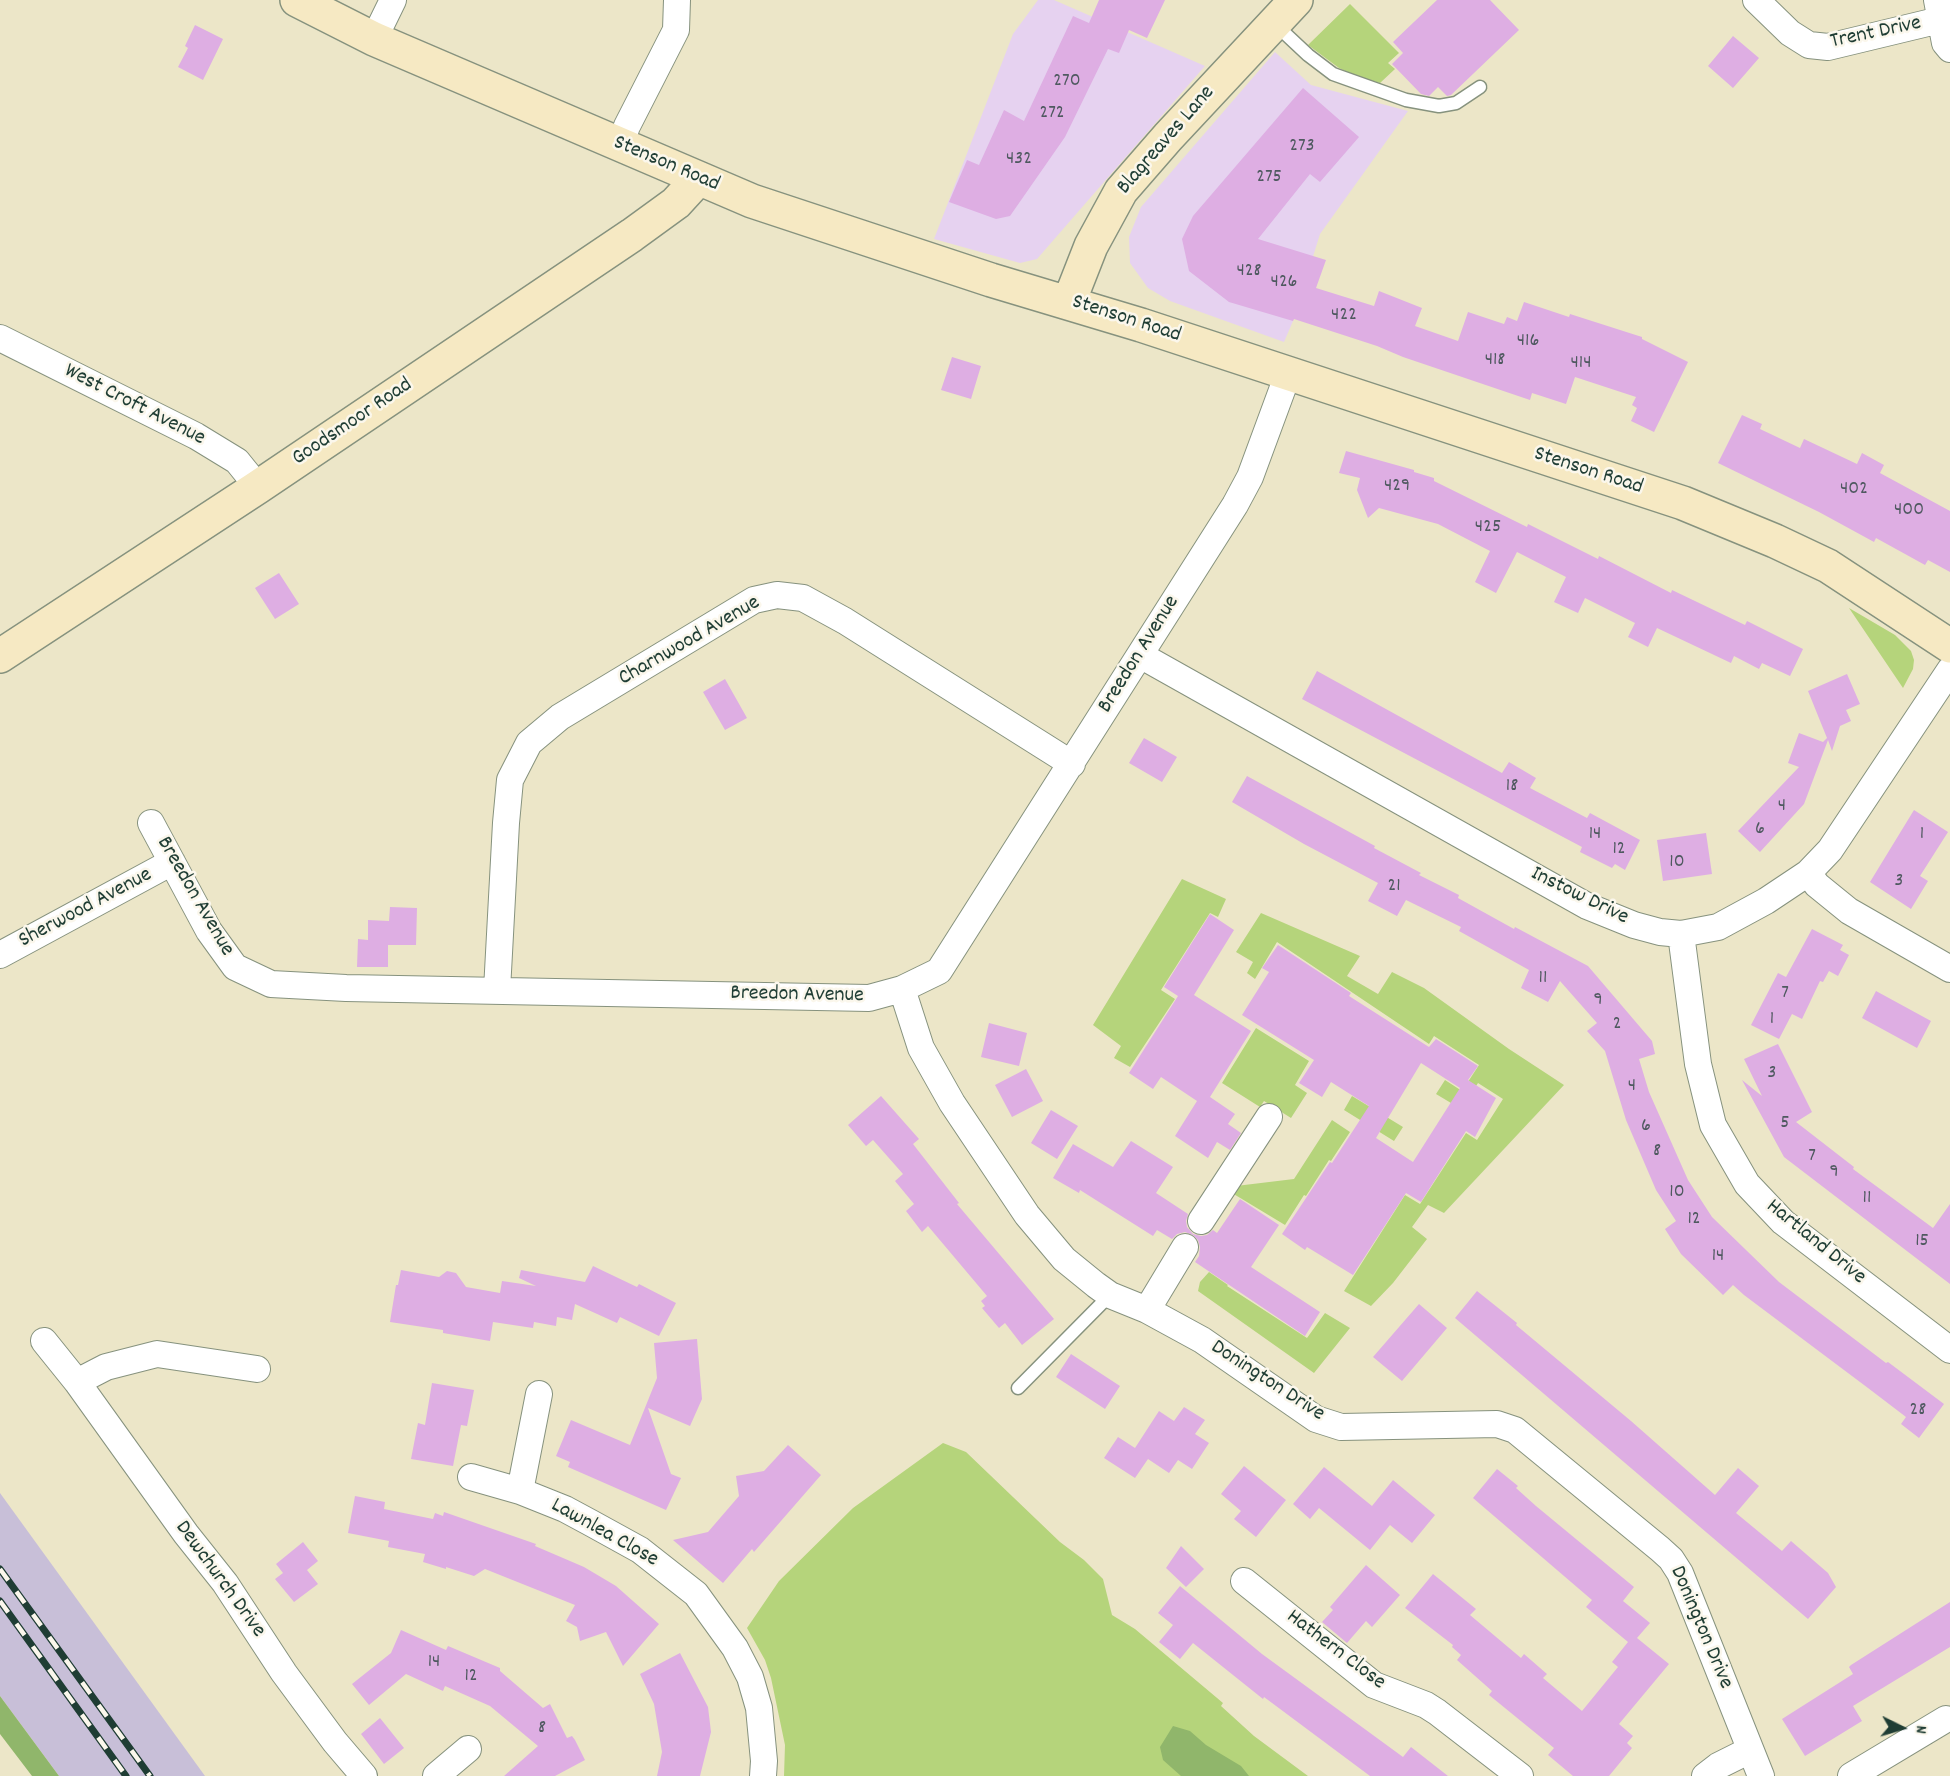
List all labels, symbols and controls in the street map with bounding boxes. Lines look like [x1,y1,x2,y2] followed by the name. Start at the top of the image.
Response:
[1828,11,1924,57] street label: Trent Drive
[1053,70,1081,94] house number: 270
[1112,81,1222,201] street label: Blagreaves Lane
[1039,102,1065,126] house number: 272
[609,131,723,199] street label: Stenson Road
[1289,135,1315,159] house number: 273
[1006,148,1032,172] house number: 432
[1256,166,1282,190] house number: 275
[1236,260,1262,284] house number: 428
[1271,271,1297,295] house number: 426
[1068,290,1184,350] street label: Stenson Road
[1331,304,1357,328] house number: 422
[1517,330,1539,354] house number: 416
[1485,349,1505,373] house number: 418
[1571,352,1591,376] house number: 414
[59,359,209,453] street label: West Croft Avenue
[288,373,418,473] street label: Goodsmoor Road
[1530,442,1646,502] street label: Stenson Road
[1384,475,1410,499] house number: 429
[1840,478,1868,502] house number: 402
[1894,499,1924,523] house number: 400
[1475,516,1501,540] house number: 425
[615,591,765,693] street label: Charnwood Avenue
[1093,591,1187,719] street label: Breedon Avenue
[1506,775,1518,799] house number: 18
[1778,795,1786,819] house number: 4
[1755,818,1765,842] house number: 6
[1589,823,1601,847] house number: 14
[1920,823,1924,847] house number: 1
[149,833,239,961] street label: Breedon Avenue
[1612,838,1626,862] house number: 12
[1669,851,1685,875] house number: 10
[1526,862,1632,932] street label: Instow Drive
[15,863,157,955] street label: Sherwood Avenue
[1895,870,1903,894] house number: 3
[1387,875,1401,899] house number: 21
[1539,967,1547,991] house number: 11
[730,982,864,1010] street label: Breedon Avenue
[1781,982,1789,1006] house number: 7
[1593,989,1603,1013] house number: 9
[1770,1008,1774,1032] house number: 1
[1613,1013,1621,1037] house number: 2
[1768,1062,1776,1086] house number: 3
[1628,1075,1636,1099] house number: 4
[1780,1112,1790,1136] house number: 5
[1641,1115,1651,1139] house number: 6
[1653,1140,1661,1164] house number: 8
[1808,1145,1816,1169] house number: 7
[1829,1161,1839,1185] house number: 9
[1669,1181,1685,1205] house number: 10
[1863,1187,1871,1211] house number: 11
[1760,1195,1870,1291] street label: Hartland Drive
[1687,1208,1701,1232] house number: 12
[1915,1230,1929,1254] house number: 15
[1712,1245,1724,1269] house number: 14
[1205,1335,1329,1429] street label: Donington Drive
[1910,1399,1926,1423] house number: 28
[546,1494,662,1574] street label: Lawnlea Close
[168,1516,270,1644] street label: Dewchurch Drive
[1662,1563,1738,1693] street label: Donington Drive
[1280,1605,1390,1697] street label: Hathern Close
[428,1651,440,1675] house number: 14
[464,1665,478,1689] house number: 12
[1872,1698,1932,1758] north arrow
[538,1717,546,1741] house number: 8
[1909,1725,1932,1735] text: N

